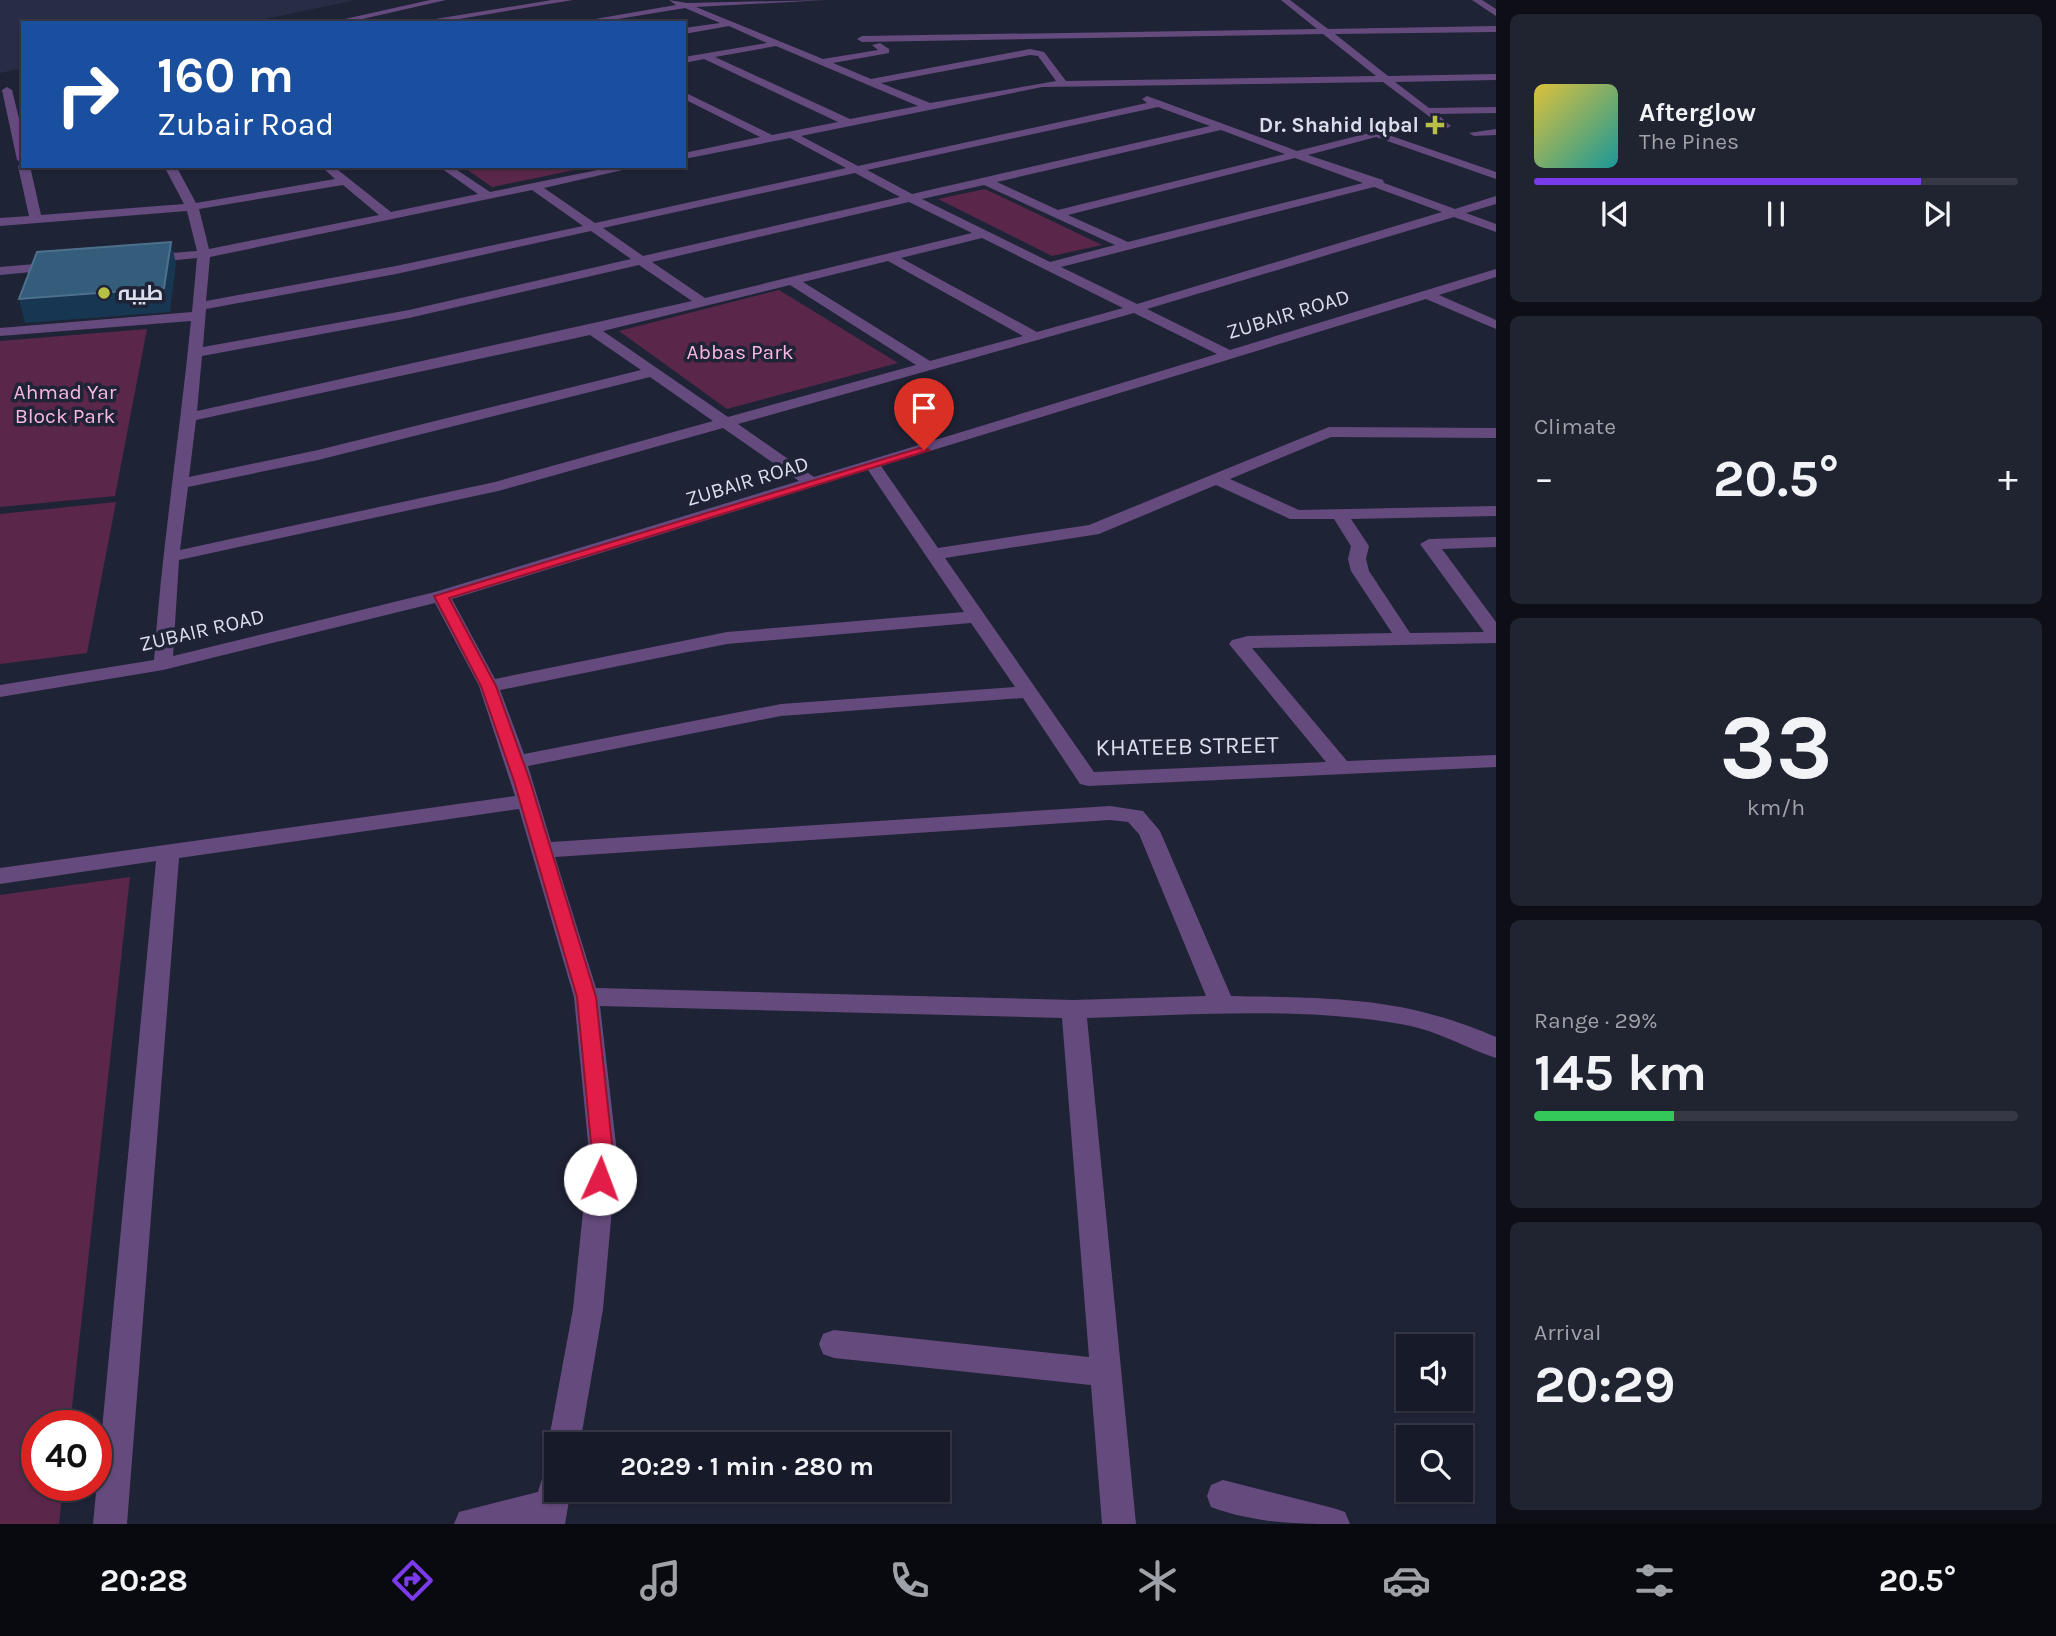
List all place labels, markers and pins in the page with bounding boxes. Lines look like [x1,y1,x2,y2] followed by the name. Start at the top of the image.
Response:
[1259,113,1419,138] place label: Dr. Shahid Iqbal
[1425,115,1445,135] marker: Dr. Shahid Iqbal
[118,281,163,305] place label: طیبہ
[96,285,112,301] marker: طیبہ
[894,378,954,450] pin

